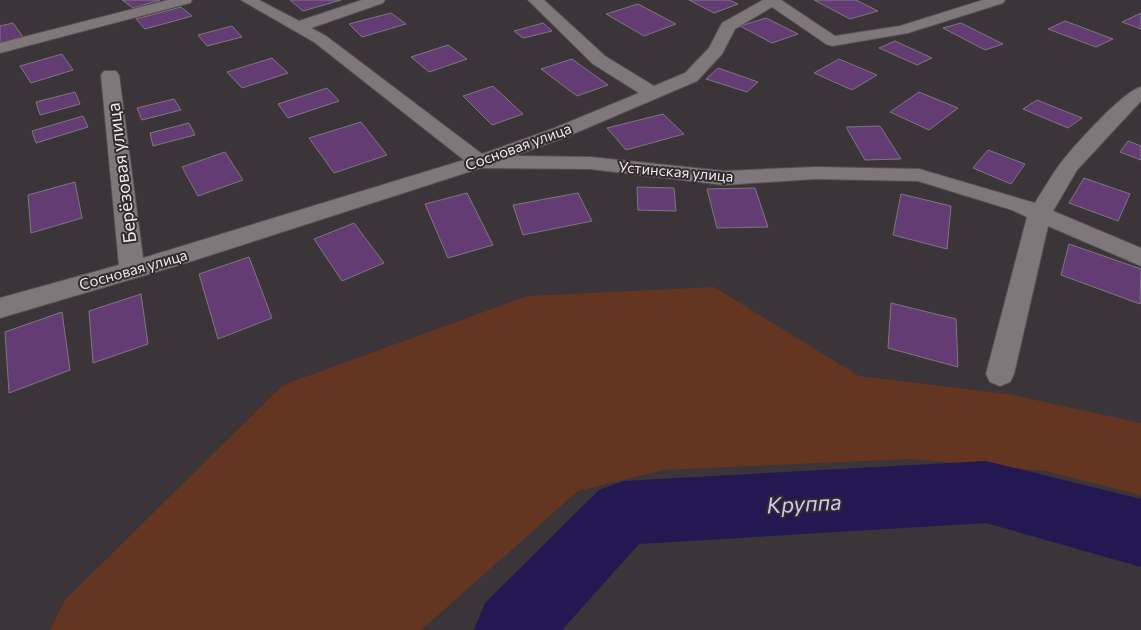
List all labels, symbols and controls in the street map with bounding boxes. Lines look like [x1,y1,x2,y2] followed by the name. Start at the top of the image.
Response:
[101,102,141,244] street label: Берёзовая улица
[462,118,574,174] street label: Сосновая улица
[618,157,734,185] street label: Устинская улица
[77,245,189,293] street label: Сосновая улица
[766,488,842,518] water label: Круппа

